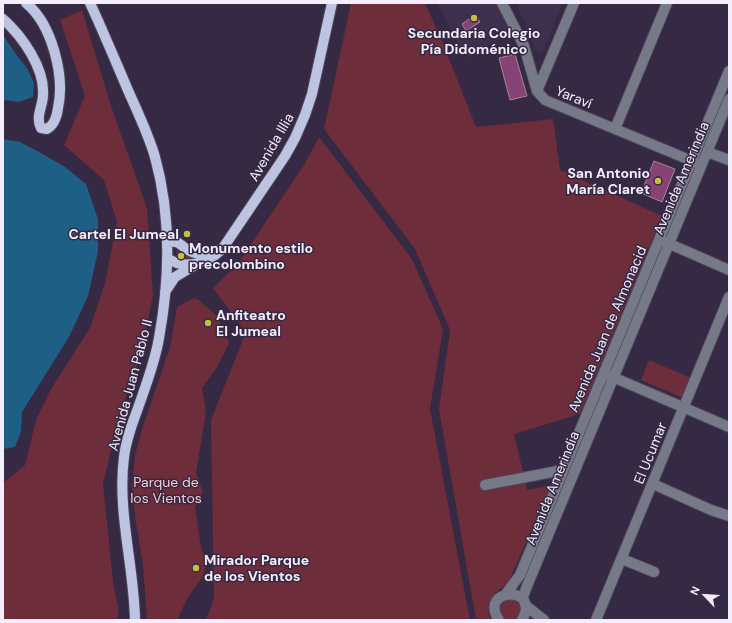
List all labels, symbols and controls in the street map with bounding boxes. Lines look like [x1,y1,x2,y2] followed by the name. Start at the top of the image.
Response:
[469,13,479,23] marker: Secundaria Colegio Pía Didoménico
[408,24,540,58] place label: Secundaria Colegio Pía Didoménico
[553,82,596,113] street label: Yaraví
[244,110,298,184] street label: Avenida Illia
[649,119,713,237] street label: Avenida Amerindia
[566,164,650,198] place label: San Antonio María Claret
[653,176,663,186] marker: San Antonio María Claret
[68,225,179,243] place label: Cartel El Jumeal
[182,229,192,239] marker: Cartel El Jumeal
[189,239,313,273] place label: Monumento estilo precolombino
[564,243,650,415] street label: Avenida Juan de Almonacid
[176,251,186,261] marker: Monumento estilo precolombino
[216,306,286,340] place label: Anfiteatro El Jumeal
[104,317,156,453] street label: Avenida Juan Pablo II
[203,318,213,328] marker: Anfiteatro El Jumeal
[629,419,671,487] street label: El Ucumar
[521,428,583,548] street label: Avenida Amerindia
[130,473,202,507] park label: Parque de los Vientos
[204,551,309,585] place label: Mirador Parque de los Vientos
[191,563,201,573] marker: Mirador Parque de los Vientos
[684,575,724,615] north arrow
[687,584,703,597] text: N

